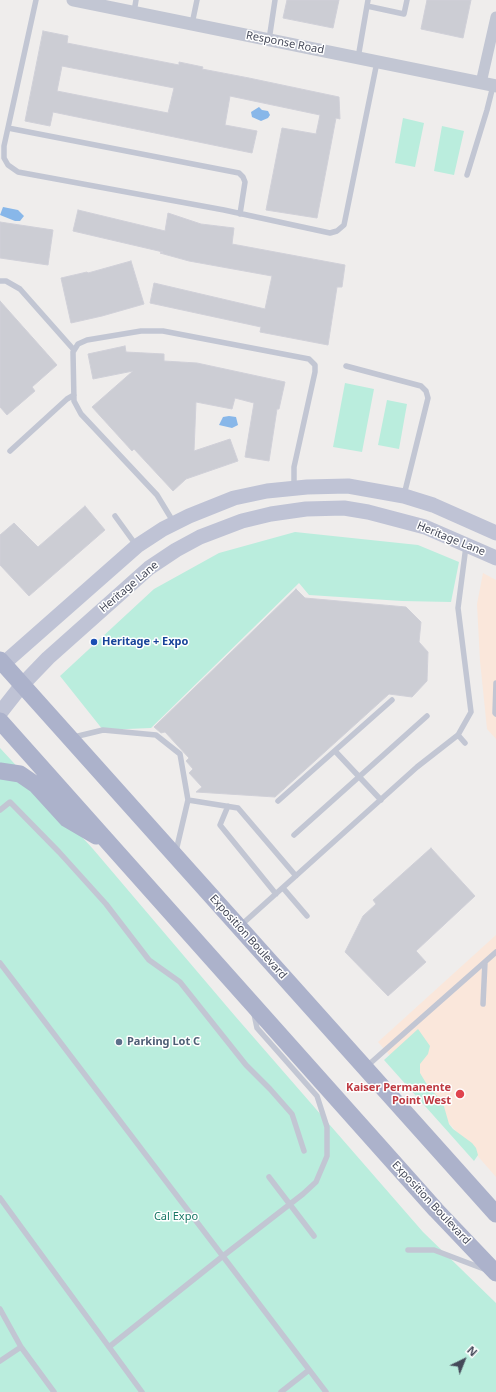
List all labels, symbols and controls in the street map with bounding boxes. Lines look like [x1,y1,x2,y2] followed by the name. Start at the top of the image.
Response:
[245,29,325,57] street label: Response Road
[415,519,487,559] street label: Heritage Lane
[97,559,161,615] street label: Heritage Lane
[102,635,188,649] place label: Heritage + Expo
[89,637,99,647] marker: Heritage + Expo
[207,892,289,982] street label: Exposition Boulevard
[127,1035,200,1049] place label: Parking Lot C
[114,1037,124,1047] marker: Parking Lot C
[346,1081,451,1107] place label: Kaiser Permanente Point West
[454,1088,466,1100] marker: Kaiser Permanente Point West
[389,1159,473,1247] street label: Exposition Boulevard
[154,1210,198,1224] park label: Cal Expo
[444,1340,484,1380] north arrow
[464,1342,481,1359] text: N

